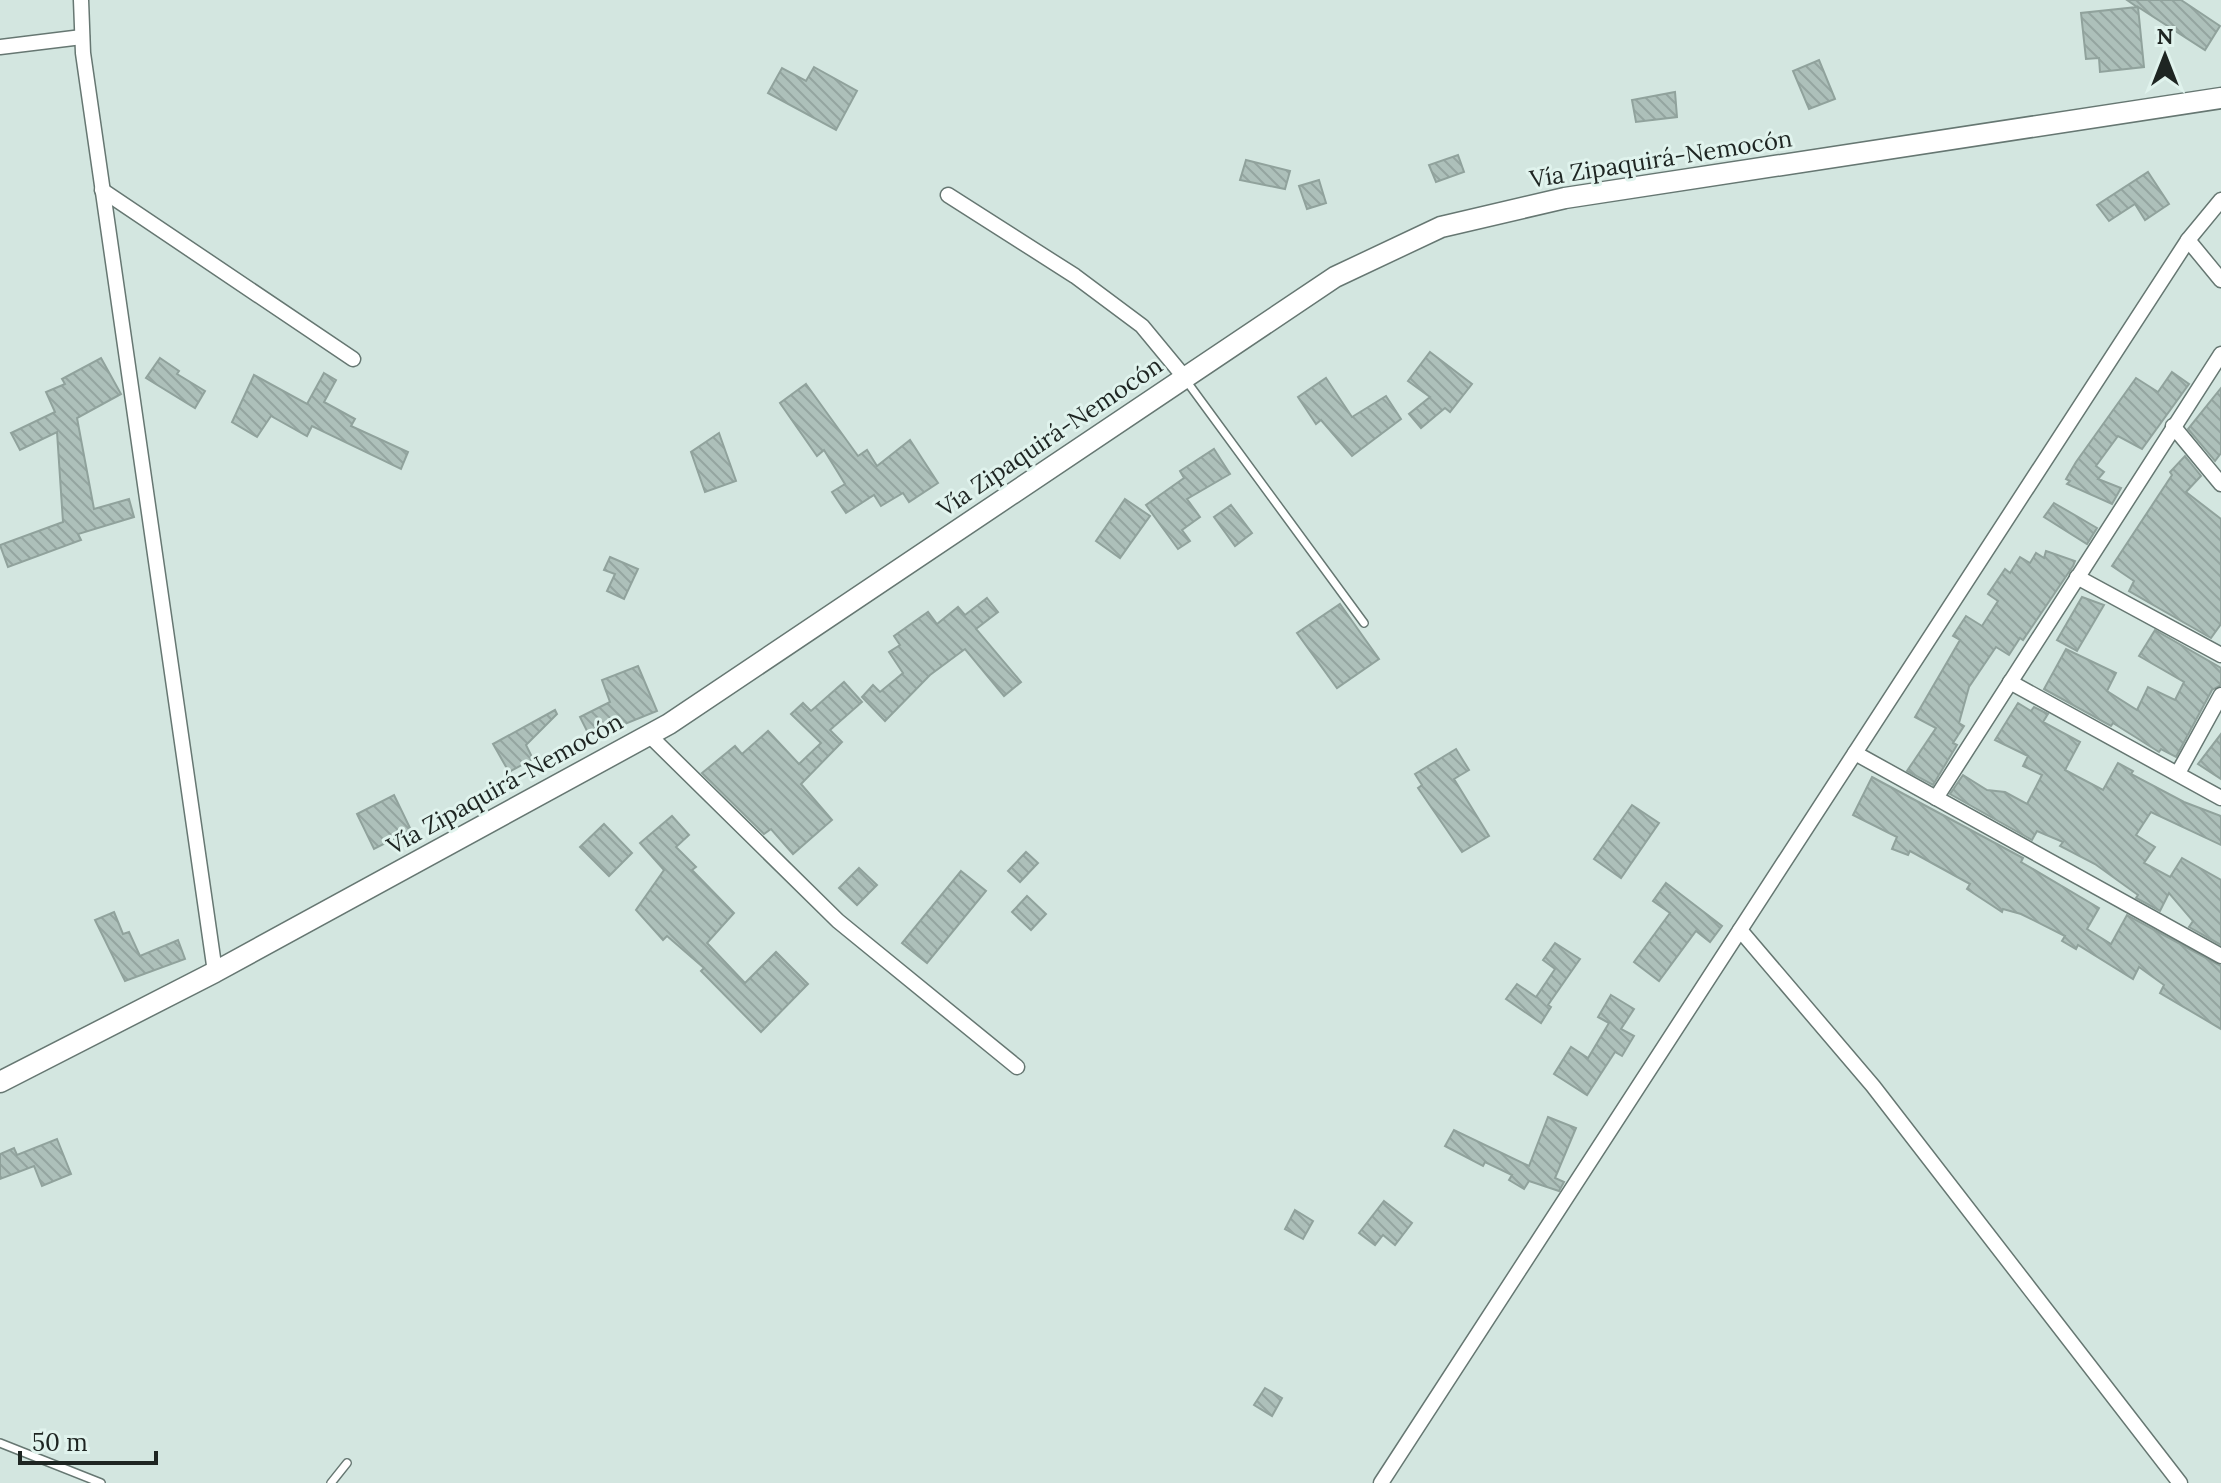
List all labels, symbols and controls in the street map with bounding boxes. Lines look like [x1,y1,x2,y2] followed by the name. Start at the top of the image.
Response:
[2125,16,2205,96] north arrow
[2156,22,2174,50] text: N
[1527,122,1794,195] street label: Vía Zipaquirá-Nemocón
[930,350,1168,524] street label: Vía Zipaquirá-Nemocón
[380,706,628,862] street label: Vía Zipaquirá-Nemocón
[20,1415,156,1465] scale bar
[32,1427,88,1458] text: 50 m

